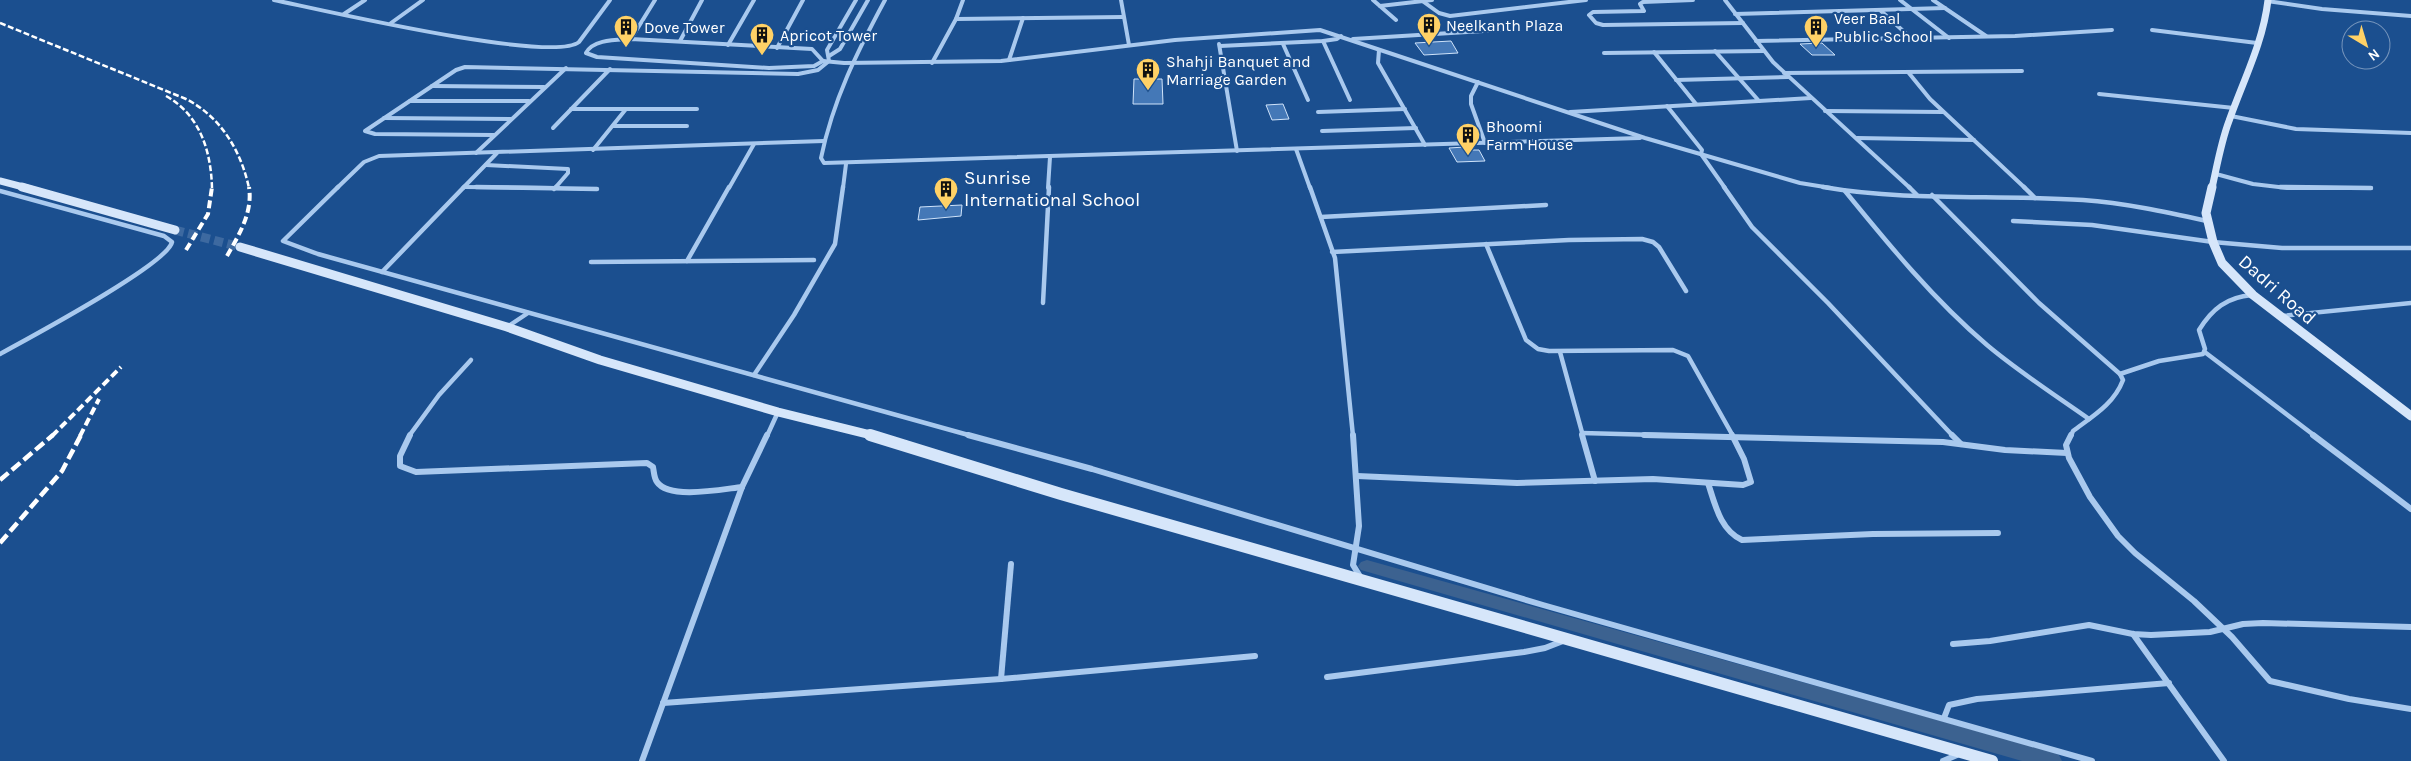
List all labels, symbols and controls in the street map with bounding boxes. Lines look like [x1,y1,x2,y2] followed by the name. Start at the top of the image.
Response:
[1834,9,1933,46] place label: Veer Baal Public School
[1416,12,1442,46] building icon: Neelkanth Plaza
[613,14,639,48] building icon: Dove Tower
[1803,14,1829,48] building icon: Veer Baal Public School
[1446,16,1563,35] place label: Neelkanth Plaza
[644,18,725,37] place label: Dove Tower
[2341,20,2391,70] north arrow
[749,22,775,56] building icon: Apricot Tower
[780,26,877,45] place label: Apricot Tower
[2365,45,2383,65] text: N
[1166,52,1311,89] place label: Shahji Banquet and Marriage Garden
[1135,57,1161,91] building icon: Shahji Banquet and Marriage Garden
[1486,117,1573,154] place label: Bhoomi Farm House
[1455,122,1481,156] building icon: Bhoomi Farm House
[964,167,1140,211] place label: Sunrise International School
[933,176,959,210] building icon: Sunrise International School
[2234,251,2320,329] street label: Dadri Road

